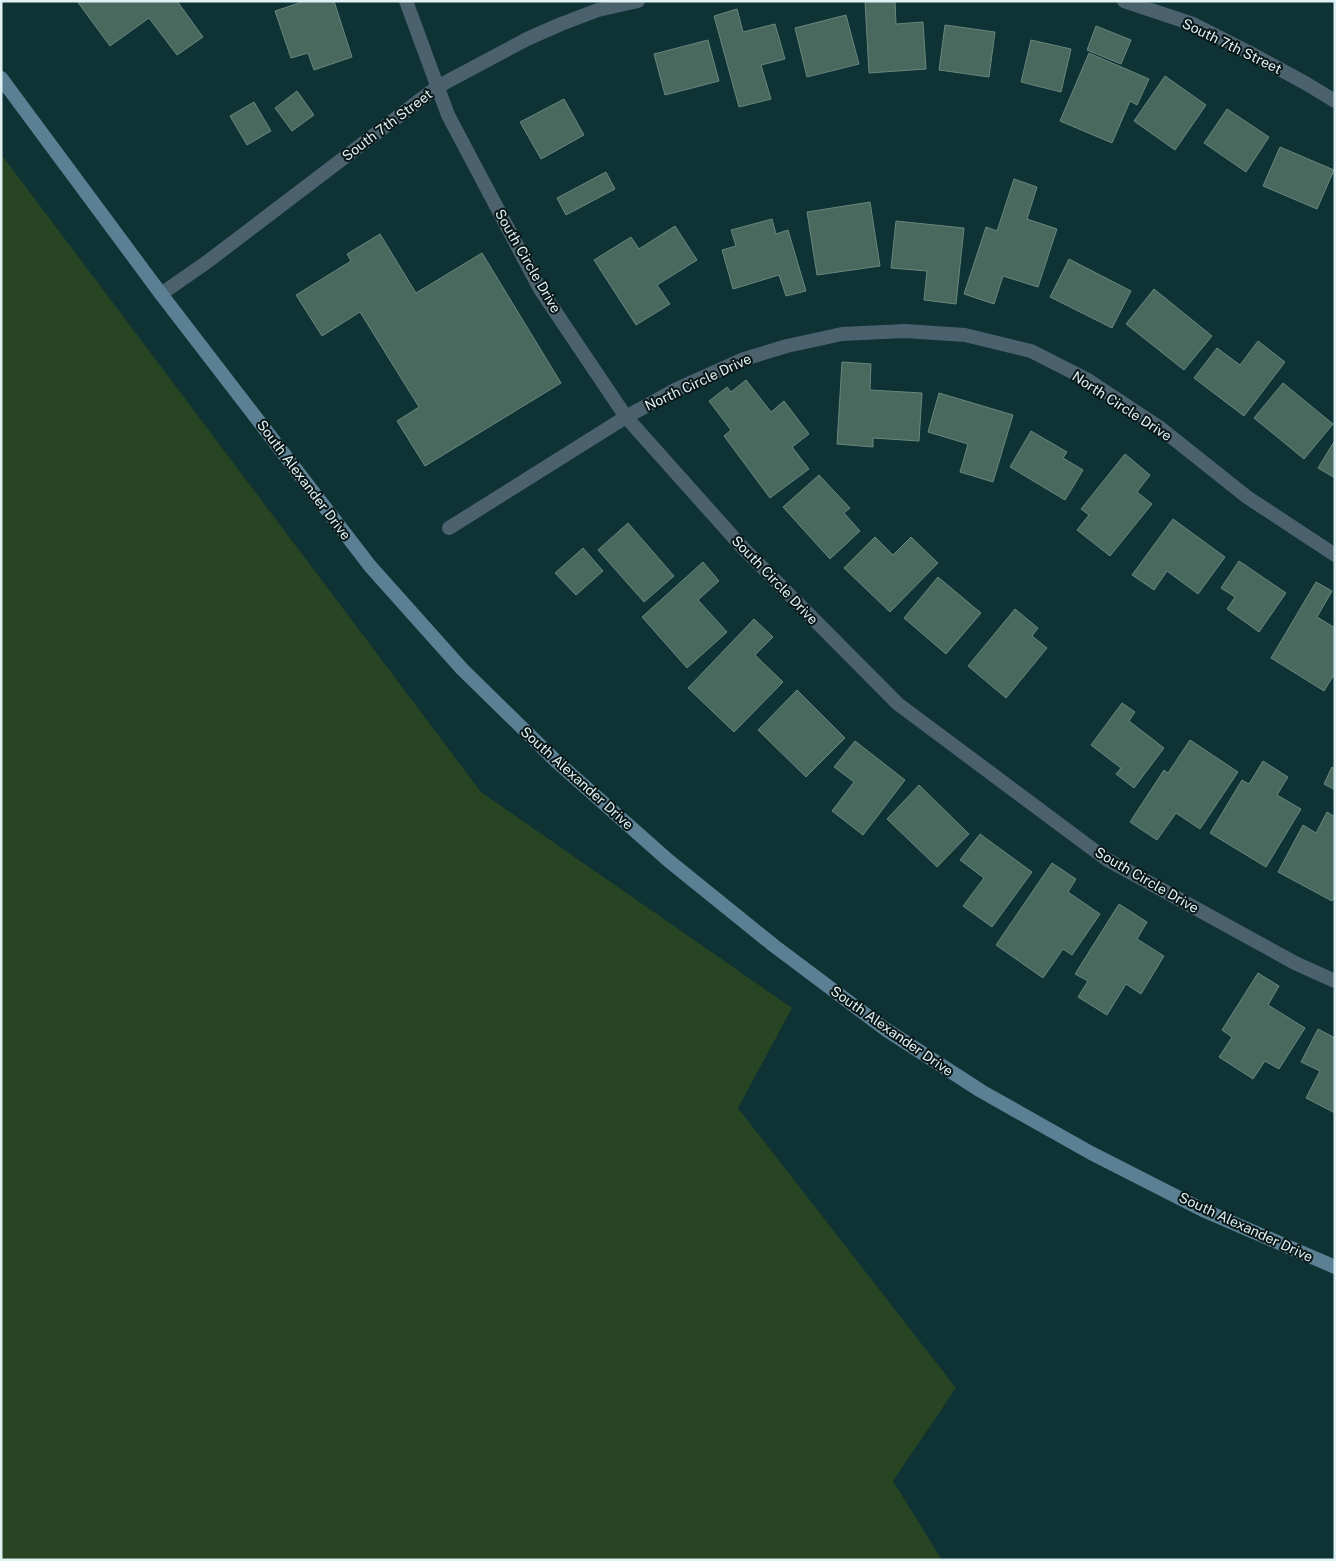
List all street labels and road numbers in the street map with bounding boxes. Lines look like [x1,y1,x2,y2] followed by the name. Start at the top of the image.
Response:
[1180,15,1284,77] street label: South 7th Street
[339,86,435,164] street label: South 7th Street
[492,206,564,316] street label: South Circle Drive
[642,350,754,414] street label: North Circle Drive
[1069,368,1175,444] street label: North Circle Drive
[254,417,354,543] street label: South Alexander Drive
[729,532,821,628] street label: South Circle Drive
[518,723,637,833] street label: South Alexander Drive
[1092,844,1202,916] street label: South Circle Drive
[828,983,956,1079] street label: South Alexander Drive
[1177,1189,1315,1265] street label: South Alexander Drive

